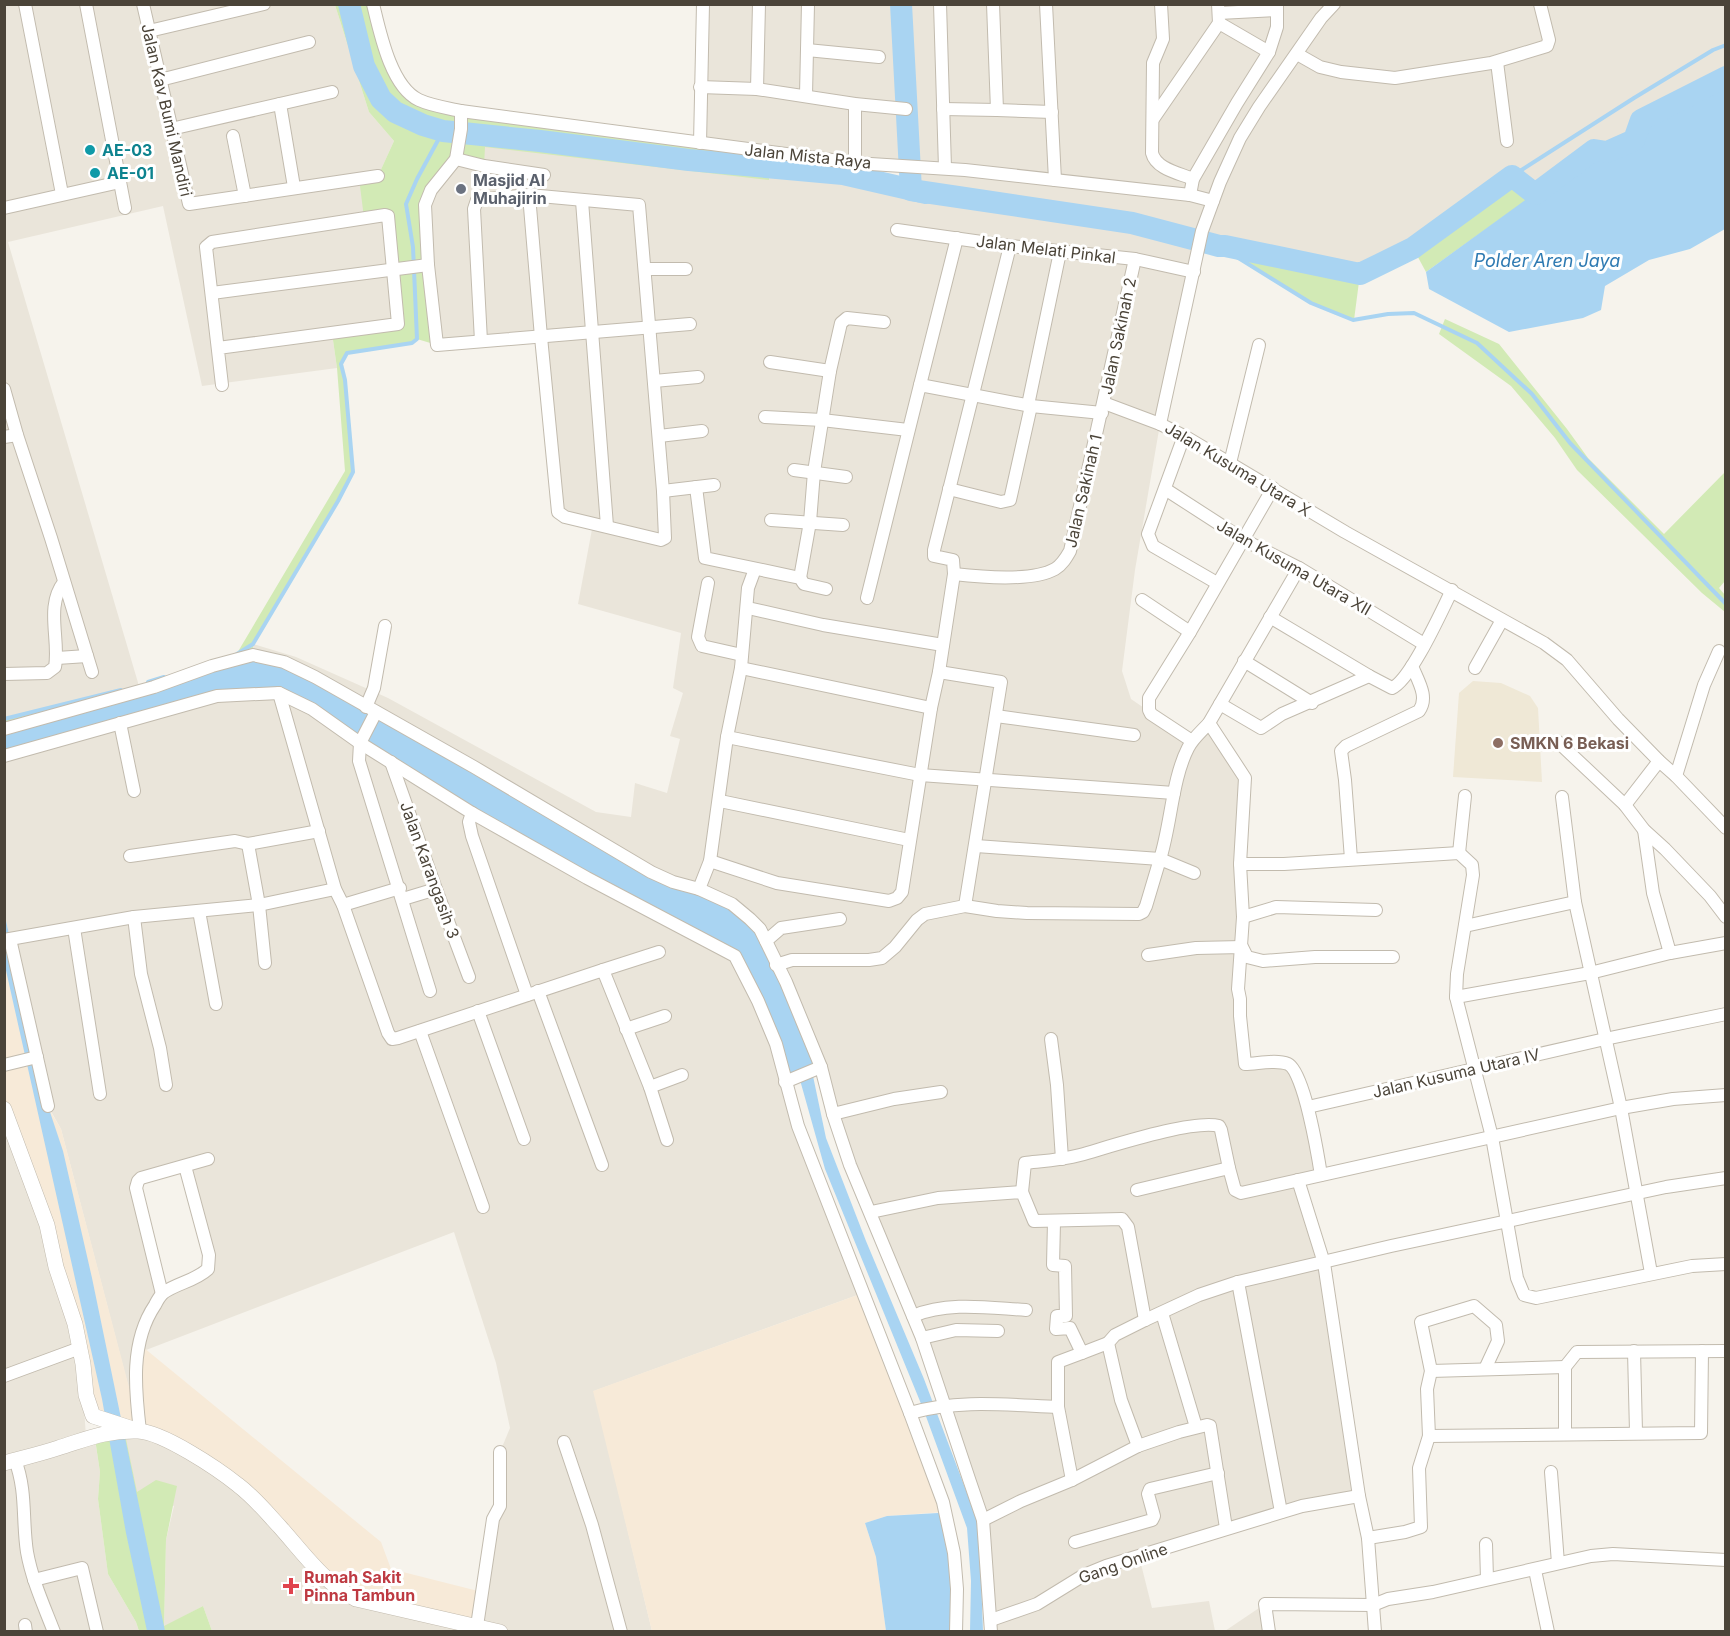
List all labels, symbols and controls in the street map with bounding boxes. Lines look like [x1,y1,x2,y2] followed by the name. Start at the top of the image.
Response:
[137,22,197,198] street label: Jalan Kav Bumi Mandiri
[744,139,872,173] street label: Jalan Mista Raya
[102,140,152,160] place label: AE-03
[83,143,97,157] marker: AE-03
[107,163,154,183] place label: AE-01
[88,166,102,180] marker: AE-01
[473,170,547,208] place label: Masjid Al Muhajirin
[454,182,468,196] marker: Masjid Al Muhajirin
[975,231,1117,267] street label: Jalan Melati Pinkal
[1474,250,1620,271] water label: Polder Aren Jaya
[1096,276,1140,396] street label: Jalan Sakinah 2
[1161,418,1315,521] street label: Jalan Kusuma Utara X
[1060,432,1106,550] street label: Jalan Sakinah 1
[1213,515,1375,619] street label: Jalan Kusuma Utara XII
[1510,733,1629,753] place label: SMKN 6 Bekasi
[1491,736,1505,750] marker: SMKN 6 Bekasi
[396,799,464,941] street label: Jalan Karangasih 3
[1370,1044,1542,1102] street label: Jalan Kusuma Utara IV
[1076,1538,1170,1588] street label: Gang Online
[304,1567,415,1605] place label: Rumah Sakit Pinna Tambun
[282,1577,300,1595] marker: Rumah Sakit Pinna Tambun

